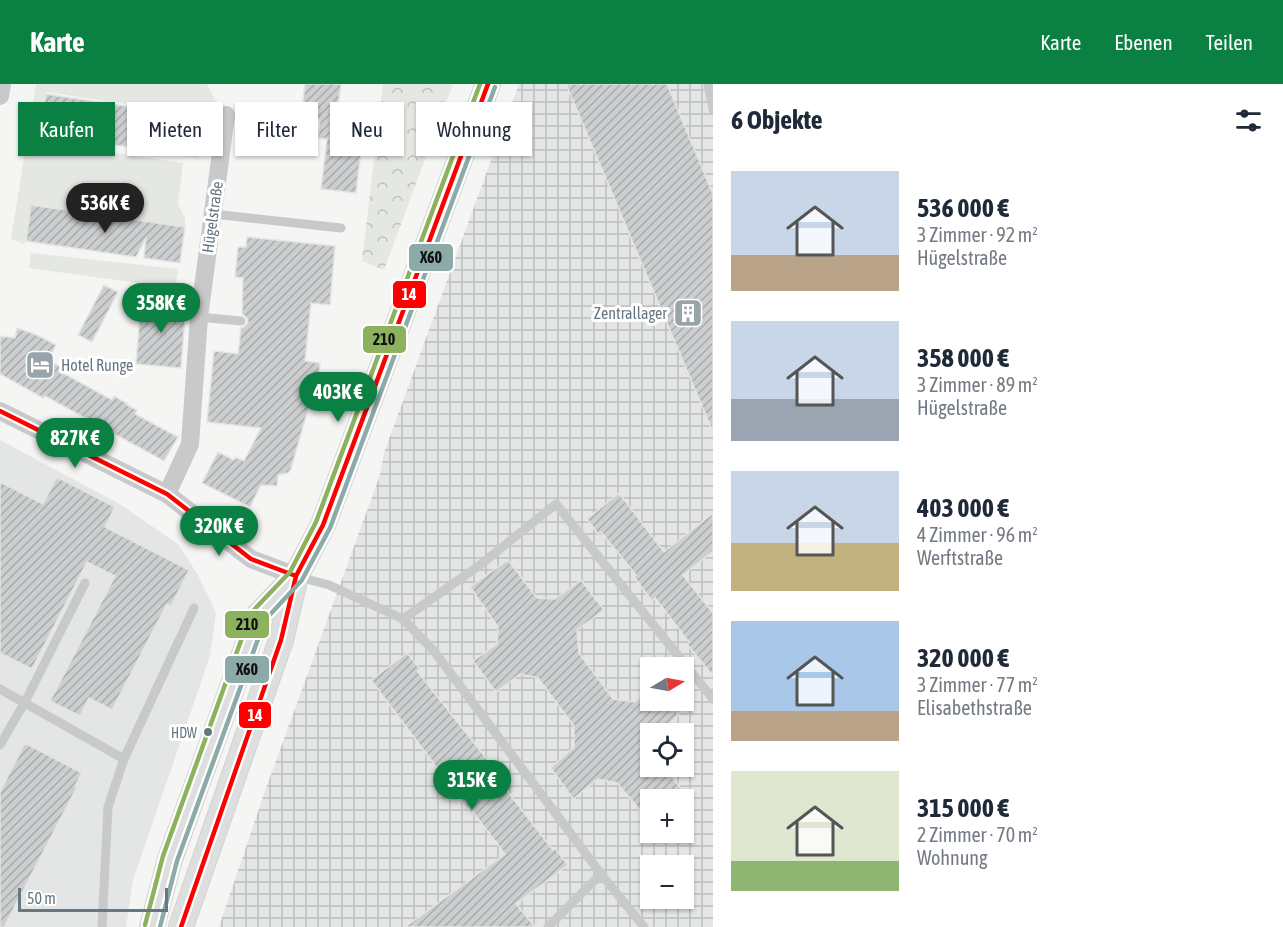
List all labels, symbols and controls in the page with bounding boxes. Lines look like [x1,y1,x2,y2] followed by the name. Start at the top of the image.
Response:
[30,26,85,58] text: Karte
[1040,30,1081,54] text: Karte
[1114,30,1173,54] text: Ebenen
[1206,30,1253,54] text: Teilen
[18,102,115,156] chip: Kaufen
[127,102,223,156] chip: Mieten
[235,102,318,156] chip: Filter
[330,102,404,156] chip: Neu
[416,102,532,156] chip: Wohnung
[1232,104,1265,137] icon: filters
[731,105,823,135] text: 6 Objekte
[198,180,227,254] street label: Hügelstraße
[56,183,154,234] pin: 536K €
[80,191,130,214] text: 536K €
[917,193,1009,223] text: 536 000 €
[779,195,851,267] icon: home
[917,223,1038,246] text: 3 Zimmer · 92 m²
[408,243,454,272] line badge: X60
[917,246,1007,269] text: Hügelstraße
[419,248,443,266] text: X60
[392,280,427,309] line badge: 14
[112,283,210,334] pin: 358K €
[401,285,417,303] text: 14
[136,291,186,314] text: 358K €
[672,297,704,329] building icon: Zentrallager
[594,304,667,323] place label: Zentrallager
[362,325,407,354] line badge: 210
[373,330,396,348] text: 210
[917,343,1009,373] text: 358 000 €
[779,345,851,417] icon: home
[24,349,56,381] hotel icon: Hotel Runge
[61,356,133,375] place label: Hotel Runge
[289,372,387,423] pin: 403K €
[917,373,1038,396] text: 3 Zimmer · 89 m²
[313,380,363,403] text: 403K €
[917,396,1007,419] text: Hügelstraße
[26,418,124,469] pin: 827K €
[50,426,100,449] text: 827K €
[917,493,1009,523] text: 403 000 €
[779,495,851,567] icon: home
[170,506,268,557] pin: 320K €
[194,514,244,537] text: 320K €
[917,523,1038,546] text: 4 Zimmer · 96 m²
[917,546,1003,569] text: Werftstraße
[224,610,270,639] line badge: 210
[236,615,259,633] text: 210
[917,643,1009,673] text: 320 000 €
[779,645,851,717] icon: home
[224,655,270,684] line badge: X60
[640,657,694,711] north arrow
[640,657,694,909] map controls
[235,660,259,678] text: X60
[917,673,1038,696] text: 3 Zimmer · 77 m²
[917,696,1032,719] text: Elisabethstraße
[238,701,272,729] line badge: 14
[247,706,263,724] text: 14
[640,723,694,777] button: locate
[171,725,198,741] place label: HDW
[202,726,214,738] marker: HDW
[423,760,521,811] pin: 315K €
[447,768,497,791] text: 315K €
[640,789,694,843] button: +
[917,793,1009,823] text: 315 000 €
[779,795,851,867] icon: home
[917,823,1038,846] text: 2 Zimmer · 70 m²
[917,846,988,869] text: Wohnung
[640,855,694,909] button: −
[18,885,168,912] scale bar
[27,889,56,907] text: 50 m

